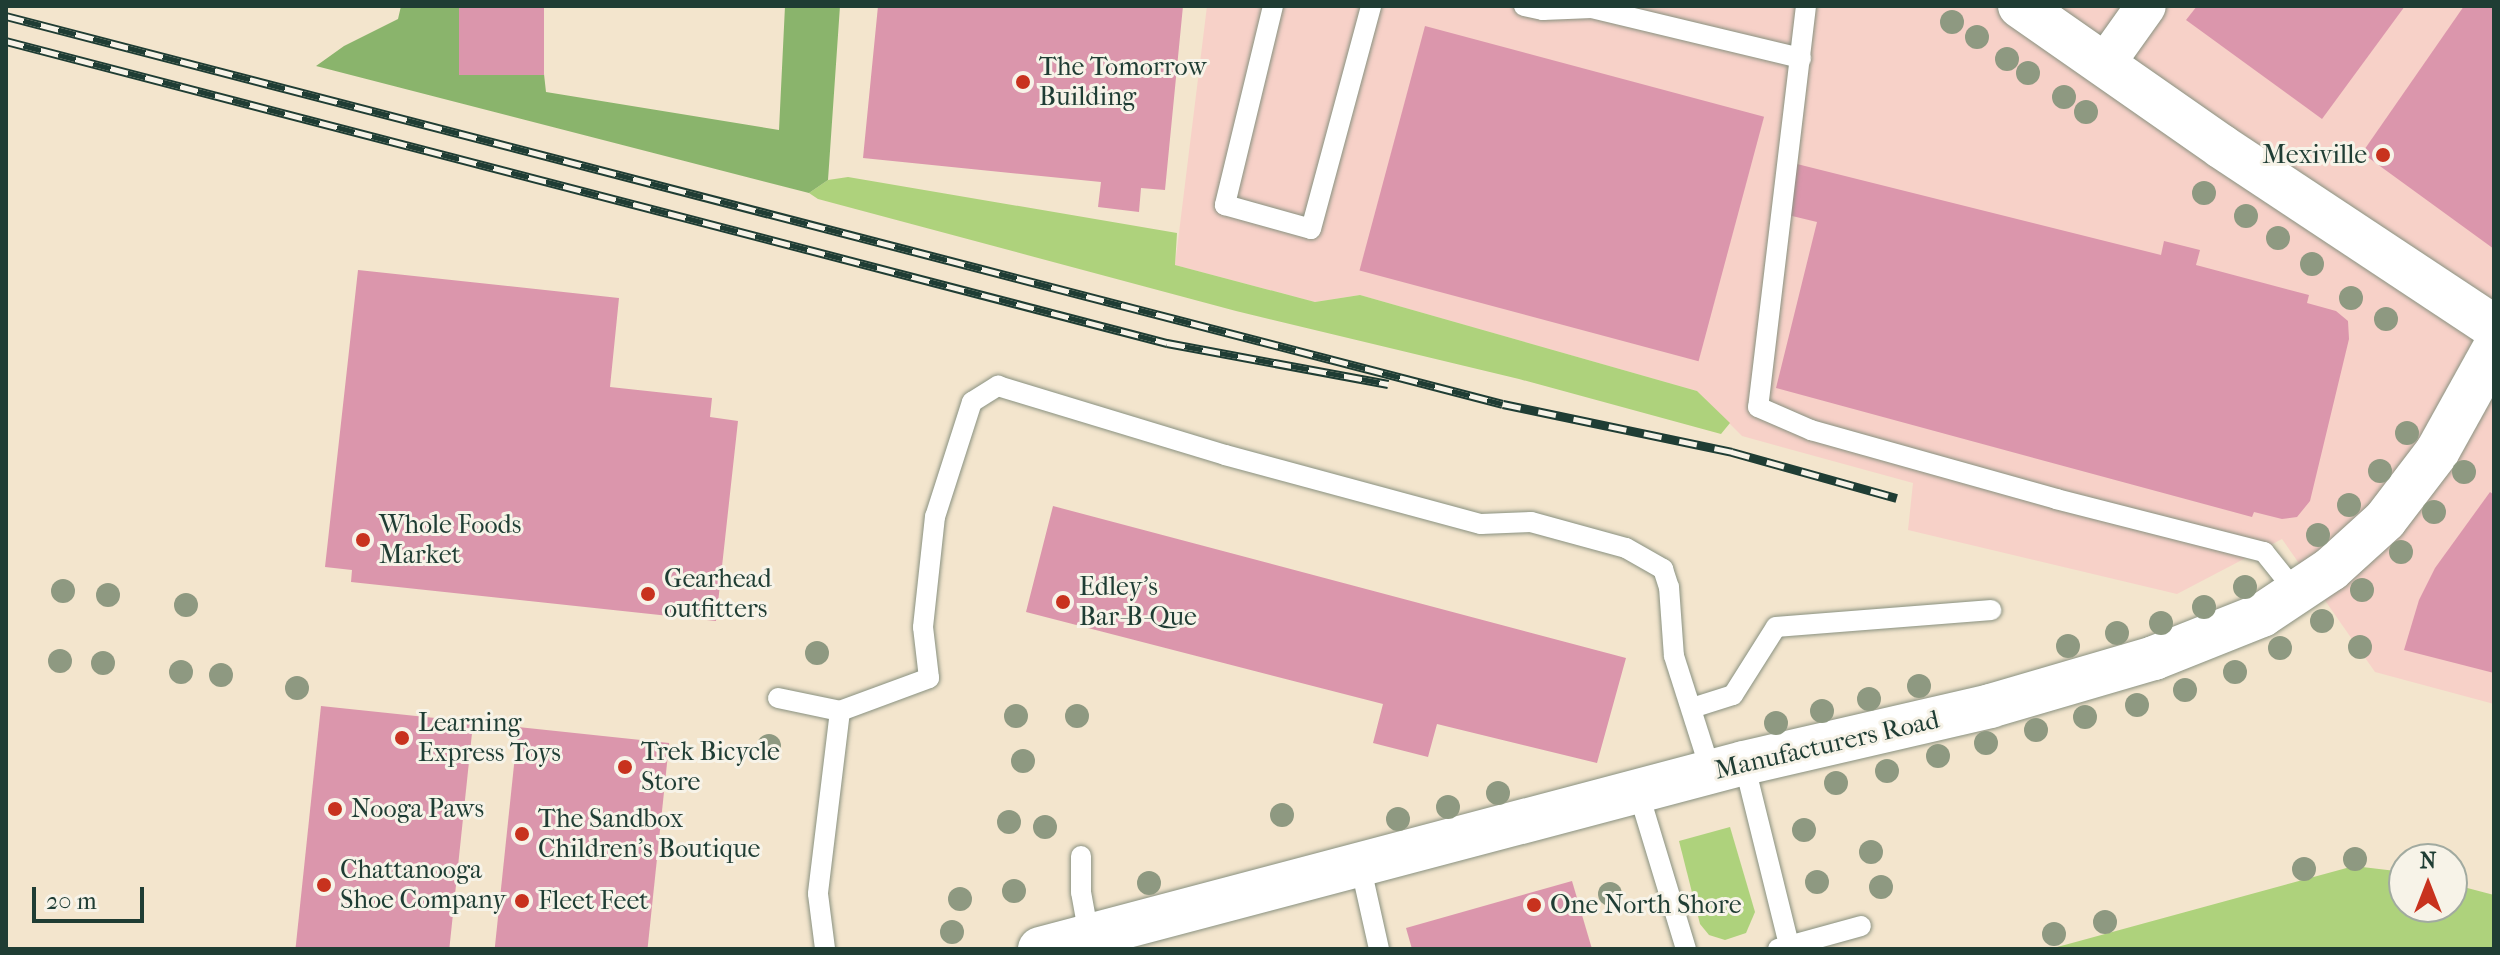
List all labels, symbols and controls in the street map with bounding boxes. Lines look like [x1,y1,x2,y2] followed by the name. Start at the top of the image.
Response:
[1039,51,1207,112] place label: The Tomorrow Building
[1014,73,1032,91] marker: The Tomorrow Building
[2262,139,2367,171] place label: Mexiville
[2374,146,2392,164] marker: Mexiville
[379,509,521,570] place label: Whole Foods Market
[354,531,372,549] marker: Whole Foods Market
[664,563,772,624] place label: Gearhead outfitters
[1079,571,1197,632] place label: Edley's Bar-B-Que
[639,585,657,603] marker: Gearhead outfitters
[1054,593,1072,611] marker: Edley's Bar-B-Que
[1712,704,1942,786] street label: Manufacturers Road
[418,707,561,768] place label: Learning Express Toys
[393,729,411,747] marker: Learning Express Toys
[641,736,780,798] place label: Trek Bicycle Store
[616,758,634,776] marker: Trek Bicycle Store
[351,793,484,825] place label: Nooga Paws
[326,800,344,818] marker: Nooga Paws
[538,803,760,864] place label: The Sandbox Children's Boutique
[513,825,531,843] marker: The Sandbox Children's Boutique
[2388,843,2468,923] north arrow
[2420,848,2436,874] text: N
[340,854,506,916] place label: Chattanooga Shoe Company
[36,871,148,921] scale bar
[315,876,333,894] marker: Chattanooga Shoe Company
[538,885,649,917] place label: Fleet Feet
[46,887,97,915] text: 20 m
[1550,889,1742,921] place label: One North Shore
[513,892,531,910] marker: Fleet Feet
[1525,896,1543,914] marker: One North Shore

